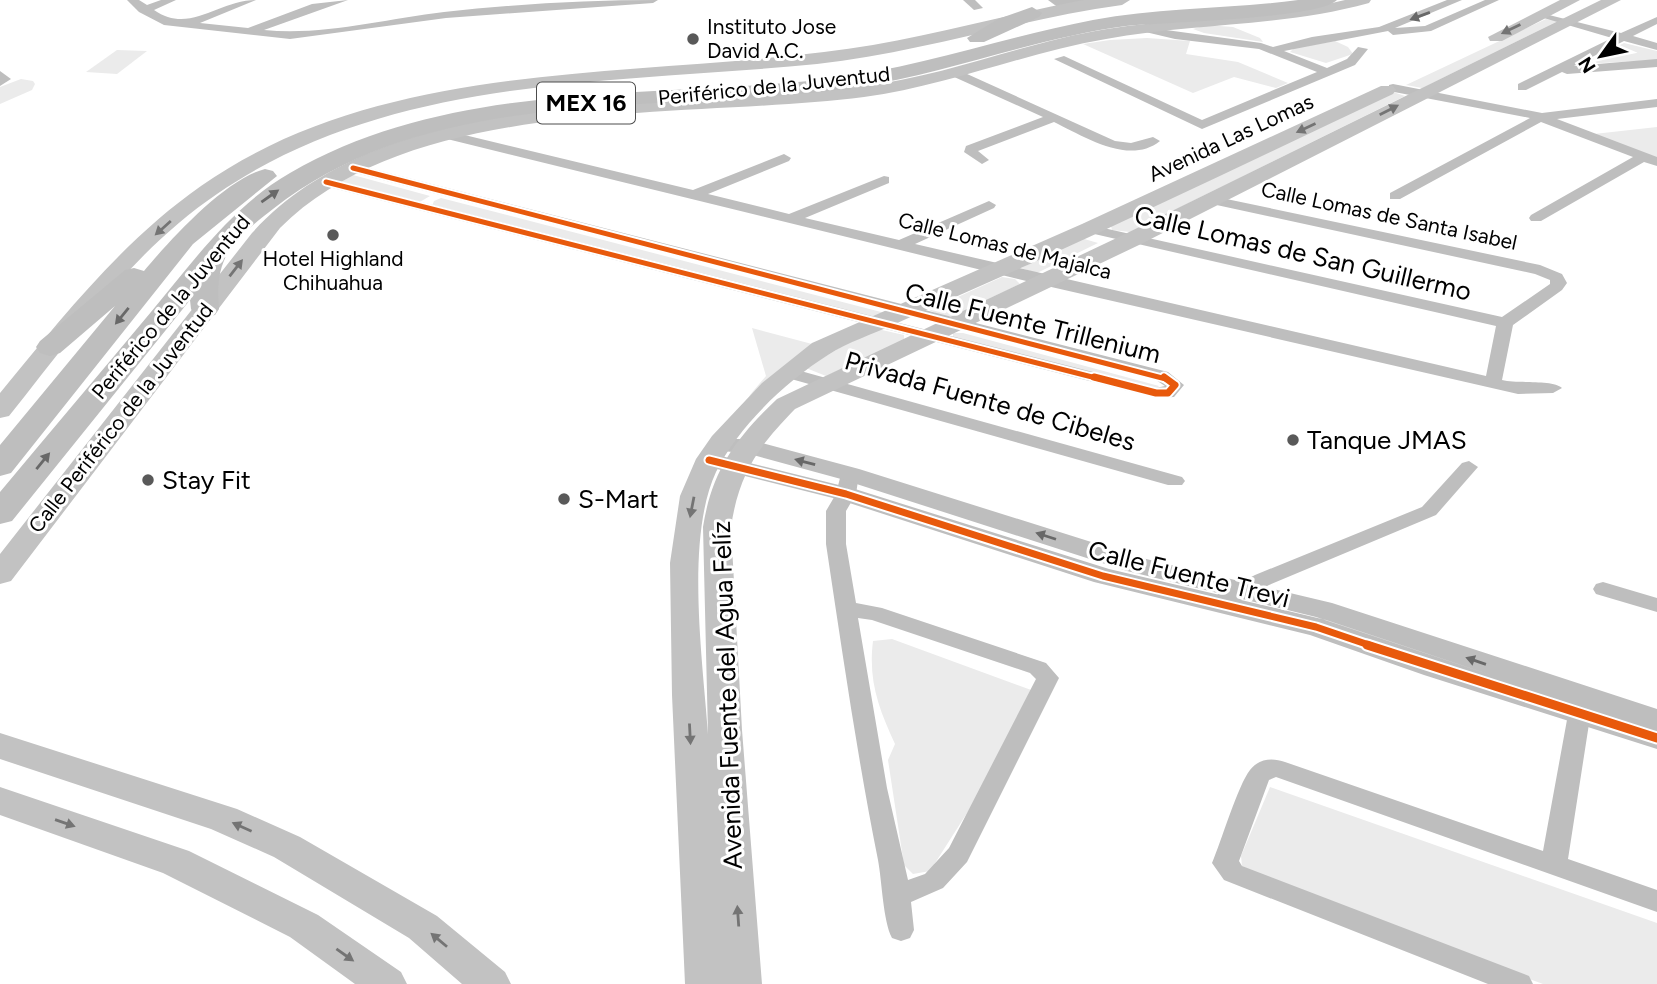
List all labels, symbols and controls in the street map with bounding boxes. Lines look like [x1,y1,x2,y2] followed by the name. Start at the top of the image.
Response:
[1409,11,1430,22] one-way arrow
[707,14,836,63] place label: Instituto Jose David A.C.
[1566,21,1636,91] north arrow
[1501,24,1521,35] one-way arrow
[685,31,701,47] marker: Instituto Jose David A.C.
[1574,53,1601,77] text: N
[657,61,891,110] street label: Periférico de la Juventud
[537,82,635,124] road number: MEX 16
[1144,88,1317,187] street label: Avenida Las Lomas
[1379,104,1399,116] one-way arrow
[1296,122,1316,134] one-way arrow
[1259,176,1519,255] street label: Calle Lomas de Santa Isabel
[261,189,279,203] one-way arrow
[1132,199,1474,307] street label: Calle Lomas de San Guillermo
[896,207,1114,284] street label: Calle Lomas de Majalca
[86,209,255,404] street label: Periférico de la Juventud
[155,219,172,235] one-way arrow
[325,227,341,243] marker: Hotel Highland Chihuahua
[262,246,404,295] place label: Hotel Highland Chihuahua
[229,259,243,277] one-way arrow
[902,276,1164,370] street label: Calle Fuente Trillenium
[23,298,218,538] street label: Calle Periférico de la Juventud
[114,306,129,324] one-way arrow
[841,344,1139,458] street label: Privada Fuente de Cibeles
[1307,424,1467,456] place label: Tanque JMAS
[1285,432,1301,448] marker: Tanque JMAS
[35,453,50,470] one-way arrow
[794,456,816,467] one-way arrow
[162,464,251,496] place label: Stay Fit
[140,472,156,488] marker: Stay Fit
[578,483,659,515] place label: S-Mart
[556,491,572,507] marker: S-Mart
[686,496,697,518] one-way arrow
[705,520,749,870] street label: Avenida Fuente del Agua Felíz
[1035,531,1056,541] one-way arrow
[1085,533,1293,615] street label: Calle Fuente Trevi
[1465,655,1486,666] one-way arrow
[685,723,696,745] one-way arrow
[54,818,75,829] one-way arrow
[232,821,252,833] one-way arrow
[732,905,743,927] one-way arrow
[430,933,448,948] one-way arrow
[336,948,354,962] one-way arrow

